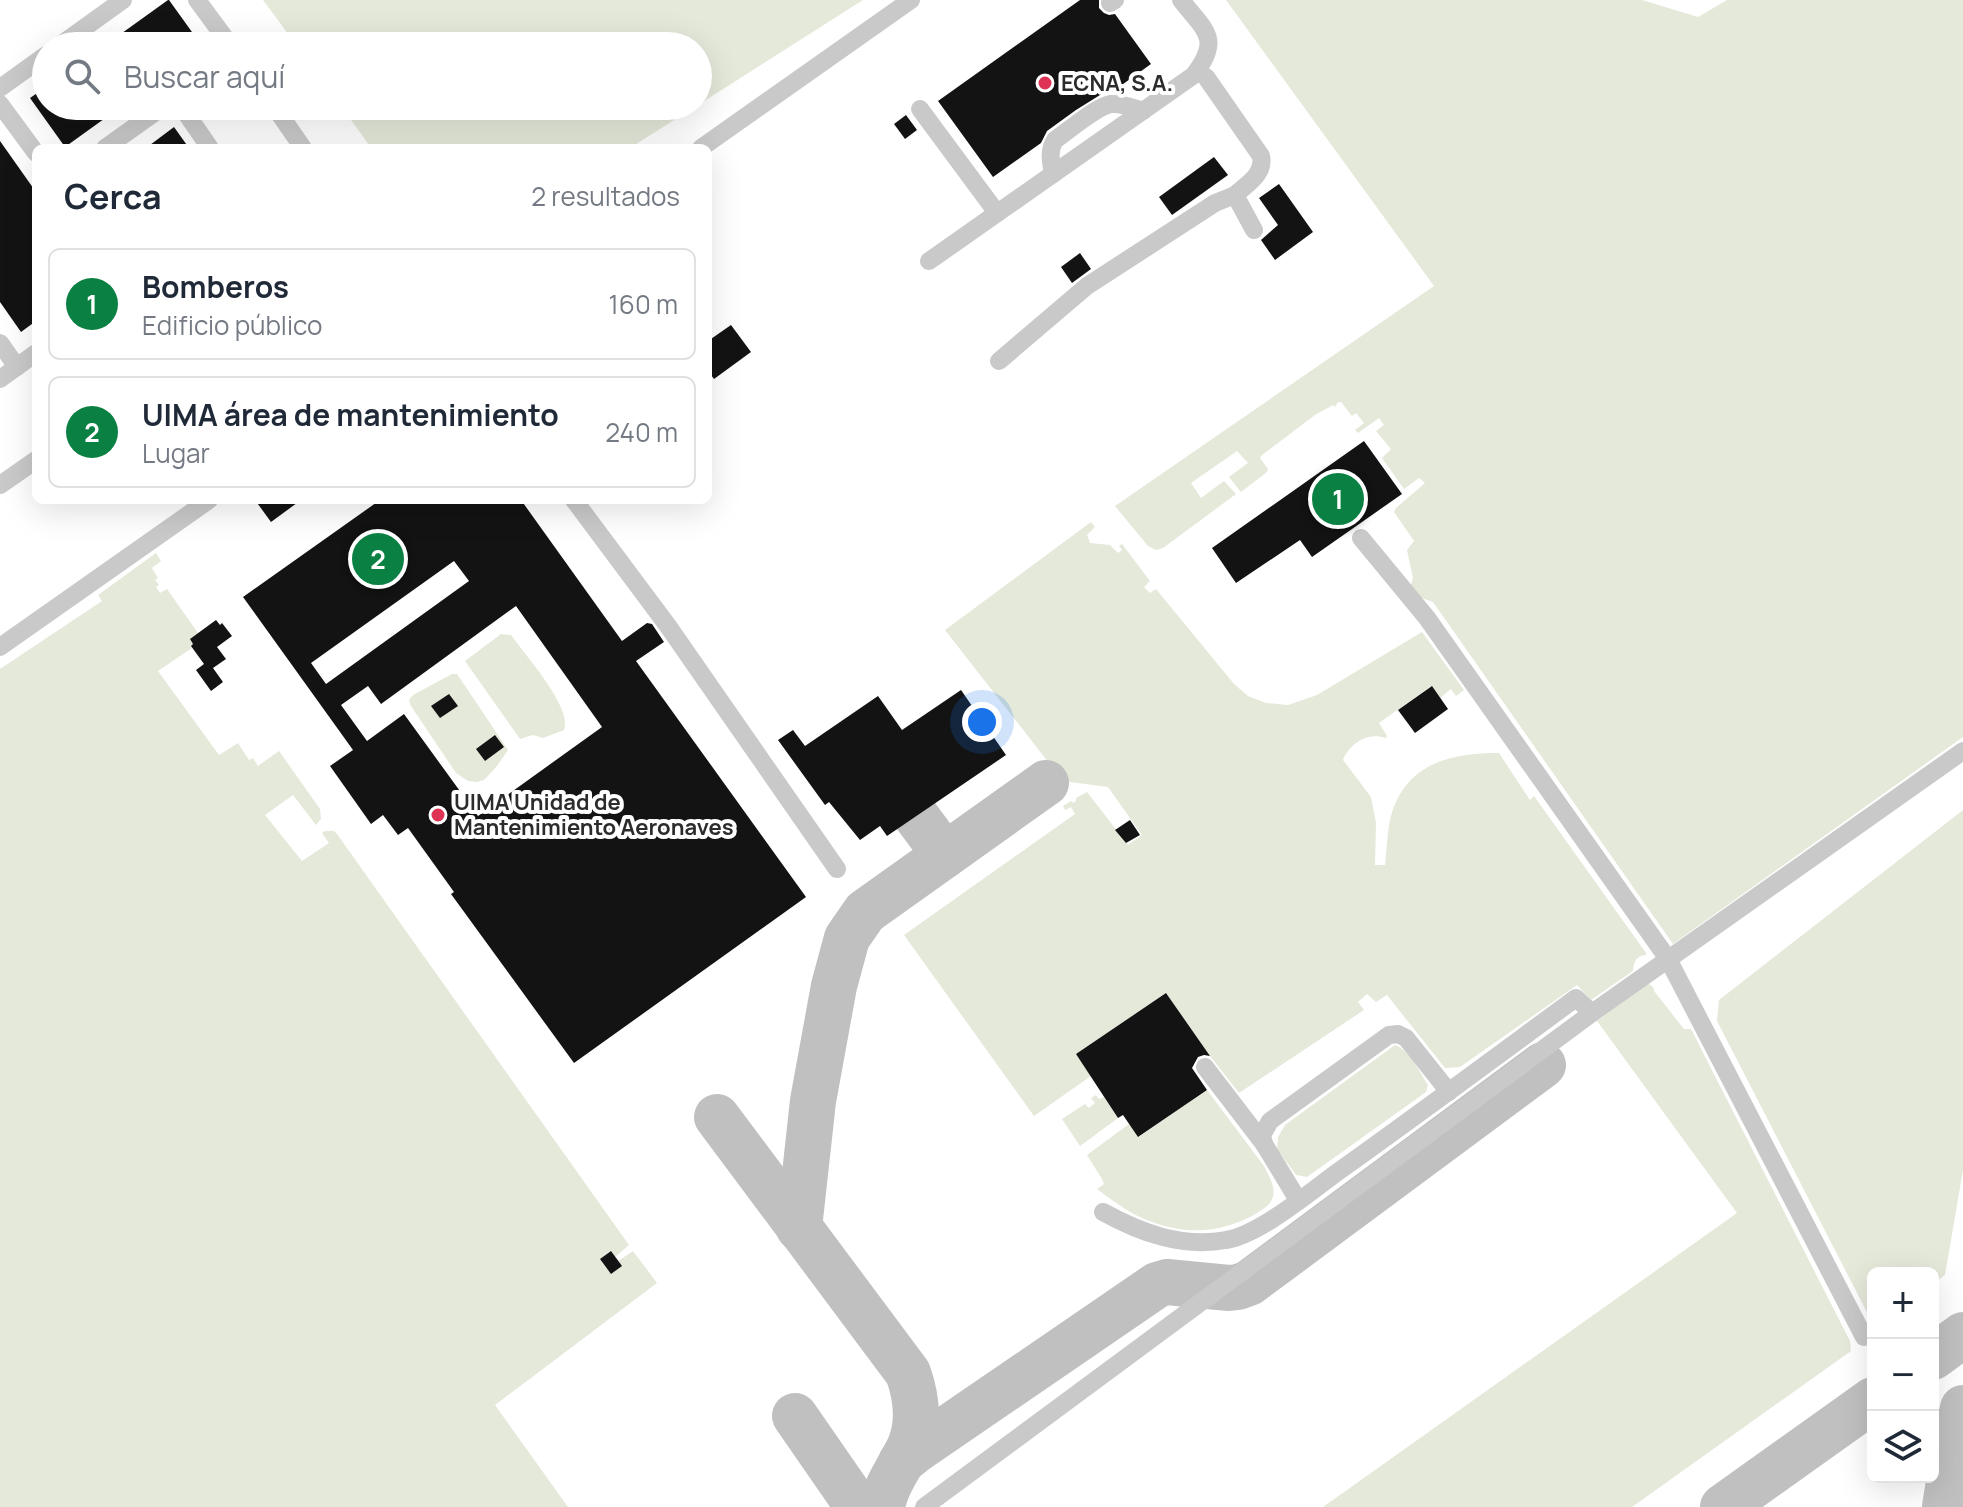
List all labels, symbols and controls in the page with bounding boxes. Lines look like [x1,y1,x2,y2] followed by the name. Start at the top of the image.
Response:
[32,32,712,120] search box
[60,54,104,98] icon: search
[124,56,285,97] text: Buscar aquí
[1061,68,1173,98] place label: ECNA, S.A.
[1036,74,1054,92] marker: ECNA, S.A.
[64,173,162,219] text: Cerca
[531,178,680,214] text: 2 resultados
[142,266,289,307] text: Bomberos
[86,286,98,322] text: 1
[609,286,678,322] text: 160 m
[142,307,322,343] text: Edificio público
[142,394,559,435] text: UIMA área de mantenimiento
[84,414,100,450] text: 2
[605,414,678,450] text: 240 m
[142,435,210,471] text: Lugar
[1312,469,1364,529] pin: 1
[352,529,404,589] pin: 2
[962,702,1002,742] your location
[454,787,734,842] place label: UIMA Unidad de Mantenimiento Aeronaves
[429,806,447,824] marker: UIMA Unidad de Mantenimiento Aeronaves
[1867,1267,1939,1483] map controls
[1867,1267,1939,1339] button: +
[1867,1339,1939,1411] button: −
[1867,1411,1939,1483] button: layers

